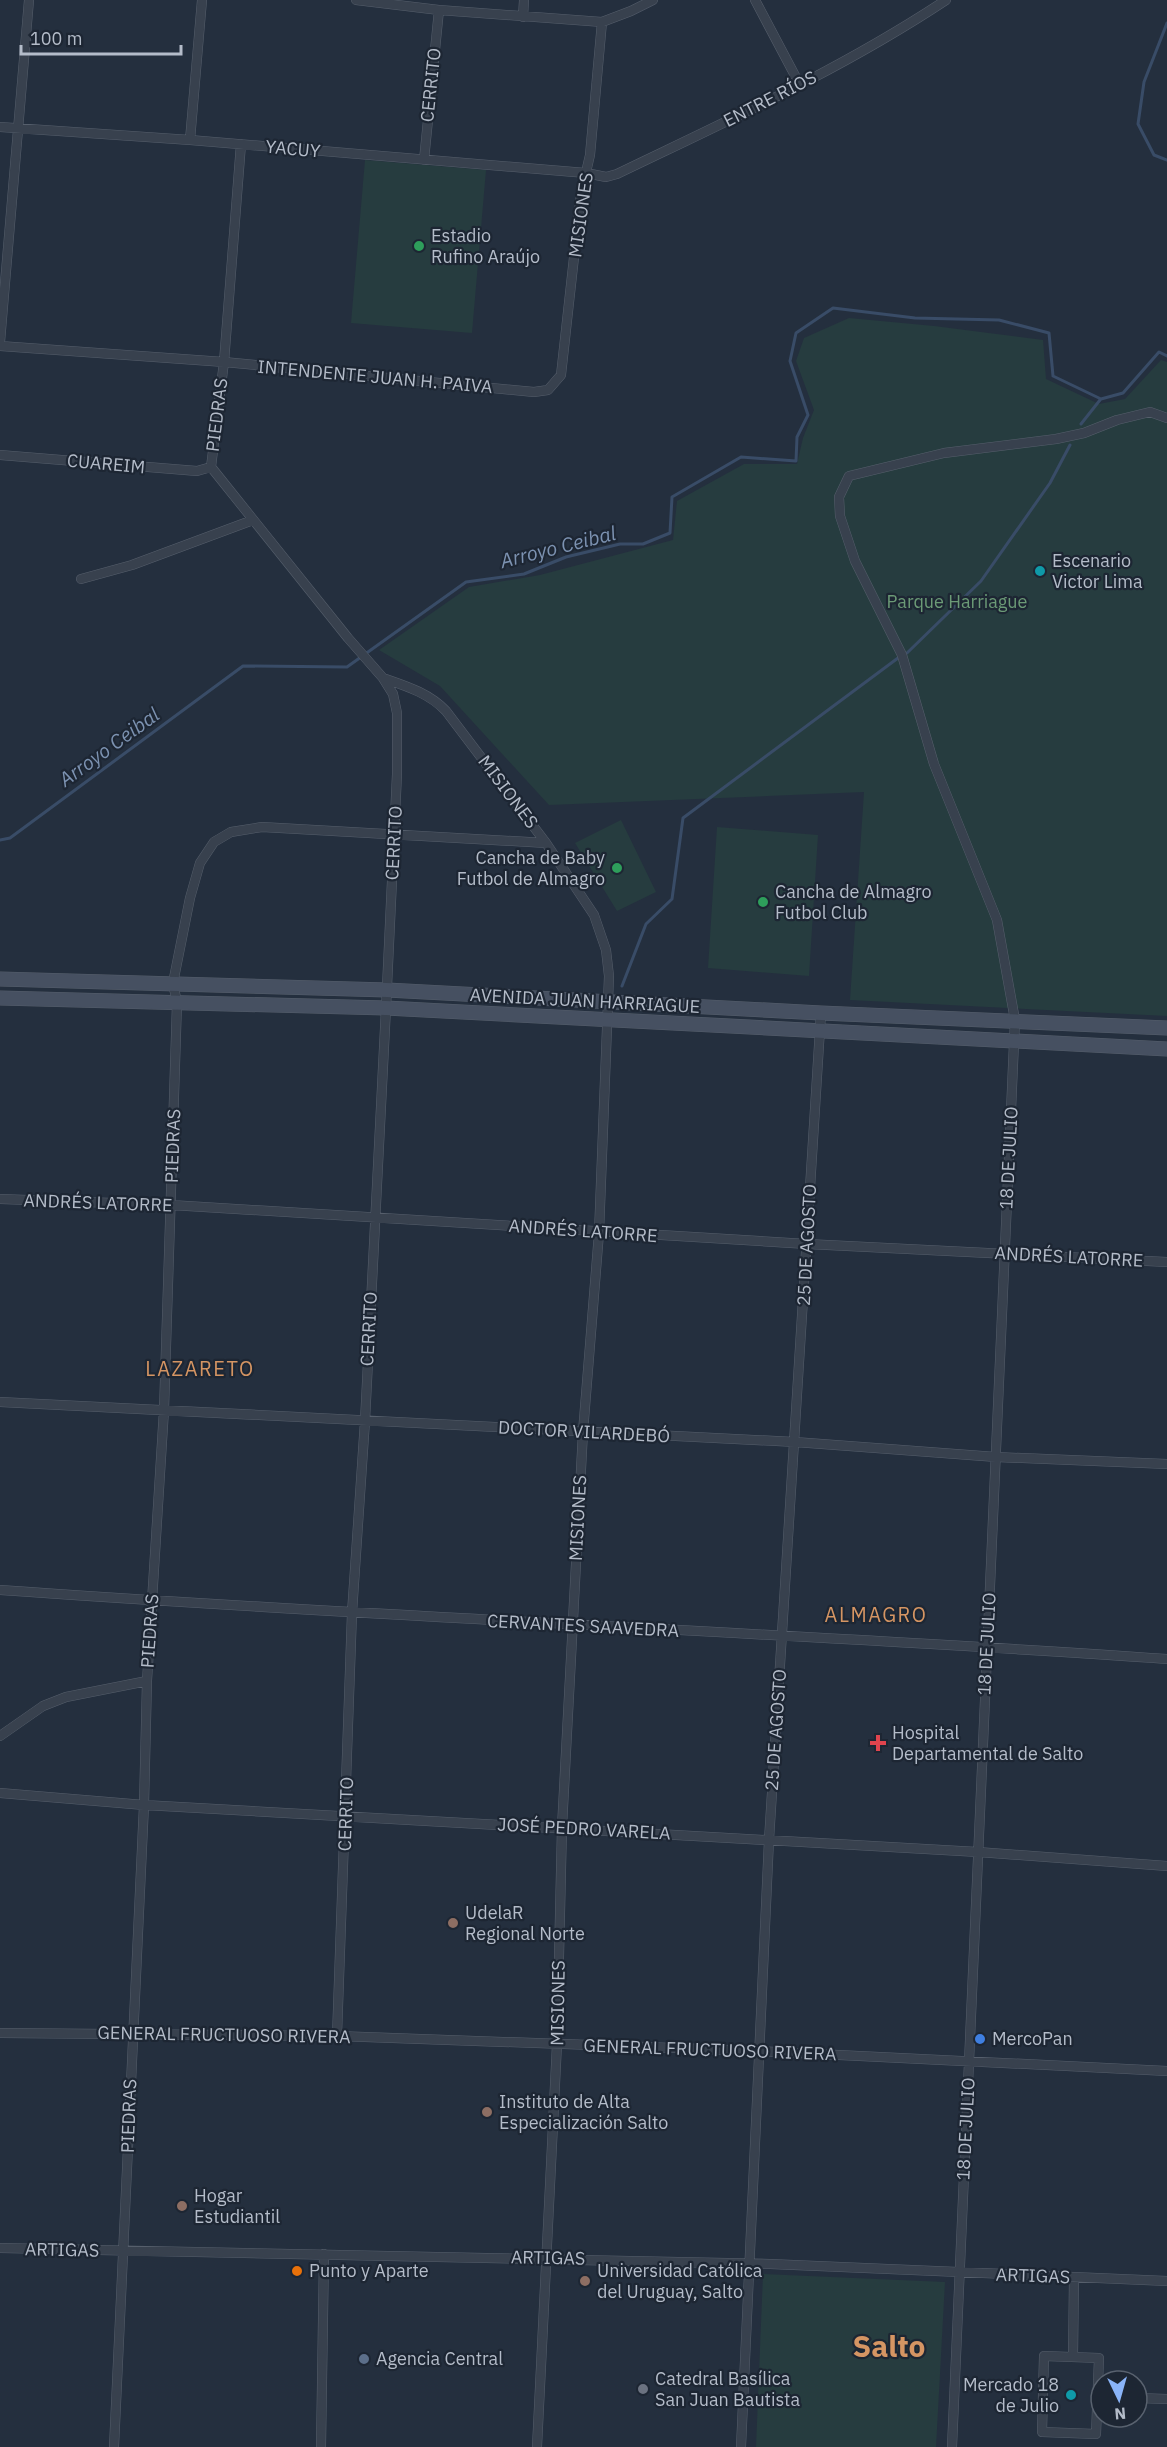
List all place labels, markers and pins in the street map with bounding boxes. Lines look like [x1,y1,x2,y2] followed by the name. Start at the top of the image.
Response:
[431,224,540,268] place label: Estadio Rufino Araújo
[412,239,426,253] marker: Estadio Rufino Araújo
[1052,549,1143,593] place label: Escenario Victor Lima
[1033,564,1047,578] marker: Escenario Victor Lima
[457,846,605,890] place label: Cancha de Baby Futbol de Almagro
[610,861,624,875] marker: Cancha de Baby Futbol de Almagro
[775,880,932,924] place label: Cancha de Almagro Futbol Club
[756,895,770,909] marker: Cancha de Almagro Futbol Club
[892,1721,1083,1765] place label: Hospital Departamental de Salto
[869,1734,887,1752] marker: Hospital Departamental de Salto
[465,1901,585,1945] place label: UdelaR Regional Norte
[446,1916,460,1930] marker: UdelaR Regional Norte
[992,2027,1073,2050] place label: MercoPan
[973,2032,987,2046] marker: MercoPan
[499,2090,668,2134] place label: Instituto de Alta Especialización Salto
[480,2105,494,2119] marker: Instituto de Alta Especialización Salto
[194,2184,280,2228] place label: Hogar Estudiantil
[175,2199,189,2213] marker: Hogar Estudiantil
[309,2259,429,2282] place label: Punto y Aparte
[597,2259,763,2303] place label: Universidad Católica del Uruguay, Salto
[290,2264,304,2278] marker: Punto y Aparte
[578,2274,592,2288] marker: Universidad Católica del Uruguay, Salto
[376,2347,503,2370] place label: Agencia Central
[357,2352,371,2366] marker: Agencia Central
[655,2367,800,2411] place label: Catedral Basílica San Juan Bautista
[963,2373,1059,2417] place label: Mercado 18 de Julio
[636,2382,650,2396] marker: Catedral Basílica San Juan Bautista
[1064,2388,1078,2402] marker: Mercado 18 de Julio

